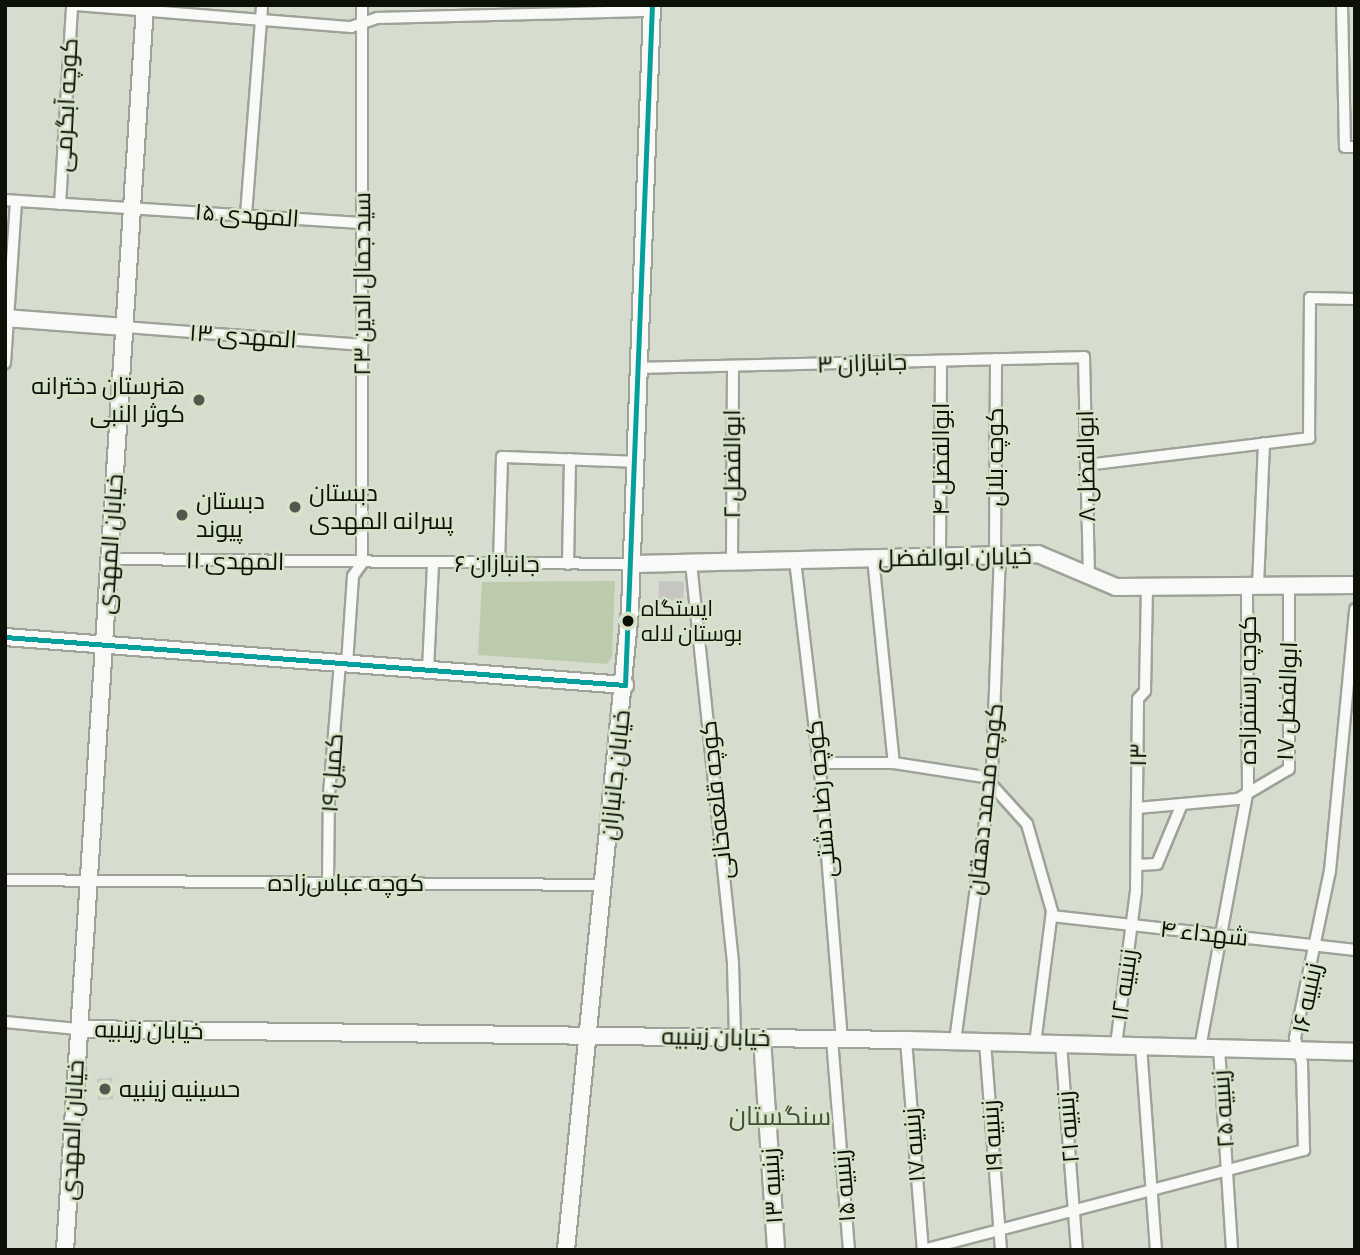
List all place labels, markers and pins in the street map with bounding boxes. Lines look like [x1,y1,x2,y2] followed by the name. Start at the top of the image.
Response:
[31,372,185,428] place label: هنرستان دخترانه کوثر النبی
[191,392,207,408] marker: هنرستان دخترانه کوثر النبی
[309,479,454,535] place label: دبستان پسرانه المهدی
[196,487,265,543] place label: دبستان پیوند
[287,499,303,515] marker: دبستان پسرانه المهدی
[174,507,190,523] marker: دبستان پیوند
[641,595,742,646] place label: ایستگاه بوستان لاله
[621,614,635,628] marker: ایستگاه بوستان لاله
[119,1075,240,1103] place label: حسینیه زینبیه
[97,1081,113,1097] marker: حسینیه زینبیه

